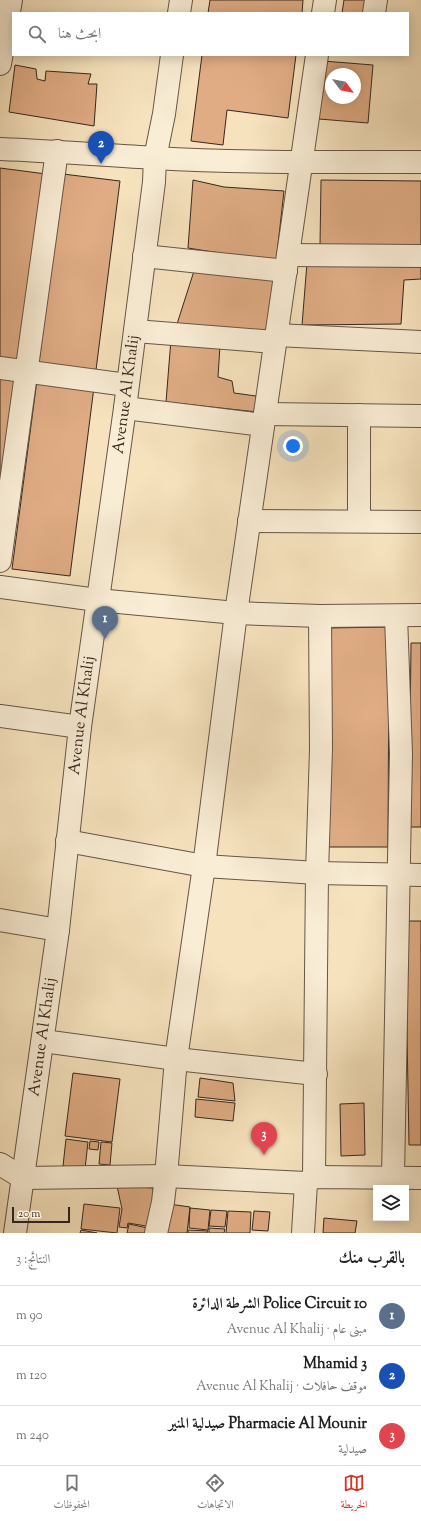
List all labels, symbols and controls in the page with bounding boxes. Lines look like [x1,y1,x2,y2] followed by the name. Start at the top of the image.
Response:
[12,12,409,56] search box
[26,23,48,45] icon: search
[58,24,101,45] text: ابحث هنا
[325,68,361,104] north arrow
[88,131,114,164] pin: 2
[107,334,146,455] street label: Avenue Al Khalij
[283,436,303,456] your location
[92,606,118,639] pin: 1
[63,654,101,776] street label: Avenue Al Khalij
[23,976,63,1098] street label: Avenue Al Khalij
[251,1122,277,1155] pin: 3
[373,1185,409,1221] map controls
[373,1185,409,1221] button: layers
[12,1205,70,1224] scale bar
[18,1206,40,1222] text: 20 m
[339,1247,405,1271] text: بالقرب منك
[16,1251,50,1269] text: النتائج: 3
[192,1294,367,1315] text: Police Circuit 10 الشرطة الدائرة
[16,1307,43,1325] text: 90 m
[390,1307,394,1325] text: 1
[227,1321,367,1339] text: مبنى عام · Avenue Al Khalij
[303,1354,367,1375] text: Mhamid 3
[16,1367,47,1385] text: 120 m
[389,1367,395,1385] text: 2
[196,1378,367,1396] text: موقف حافلات · Avenue Al Khalij
[168,1414,367,1435] text: Pharmacie Al Mounir صيدلية المنير
[16,1427,49,1445] text: 240 m
[389,1427,395,1445] text: 3
[338,1441,367,1459] text: صيدلية
[54,1472,90,1515] tab: المحفوظات
[197,1472,234,1515] tab: الاتجاهات
[341,1472,367,1515] tab: الخريطة

